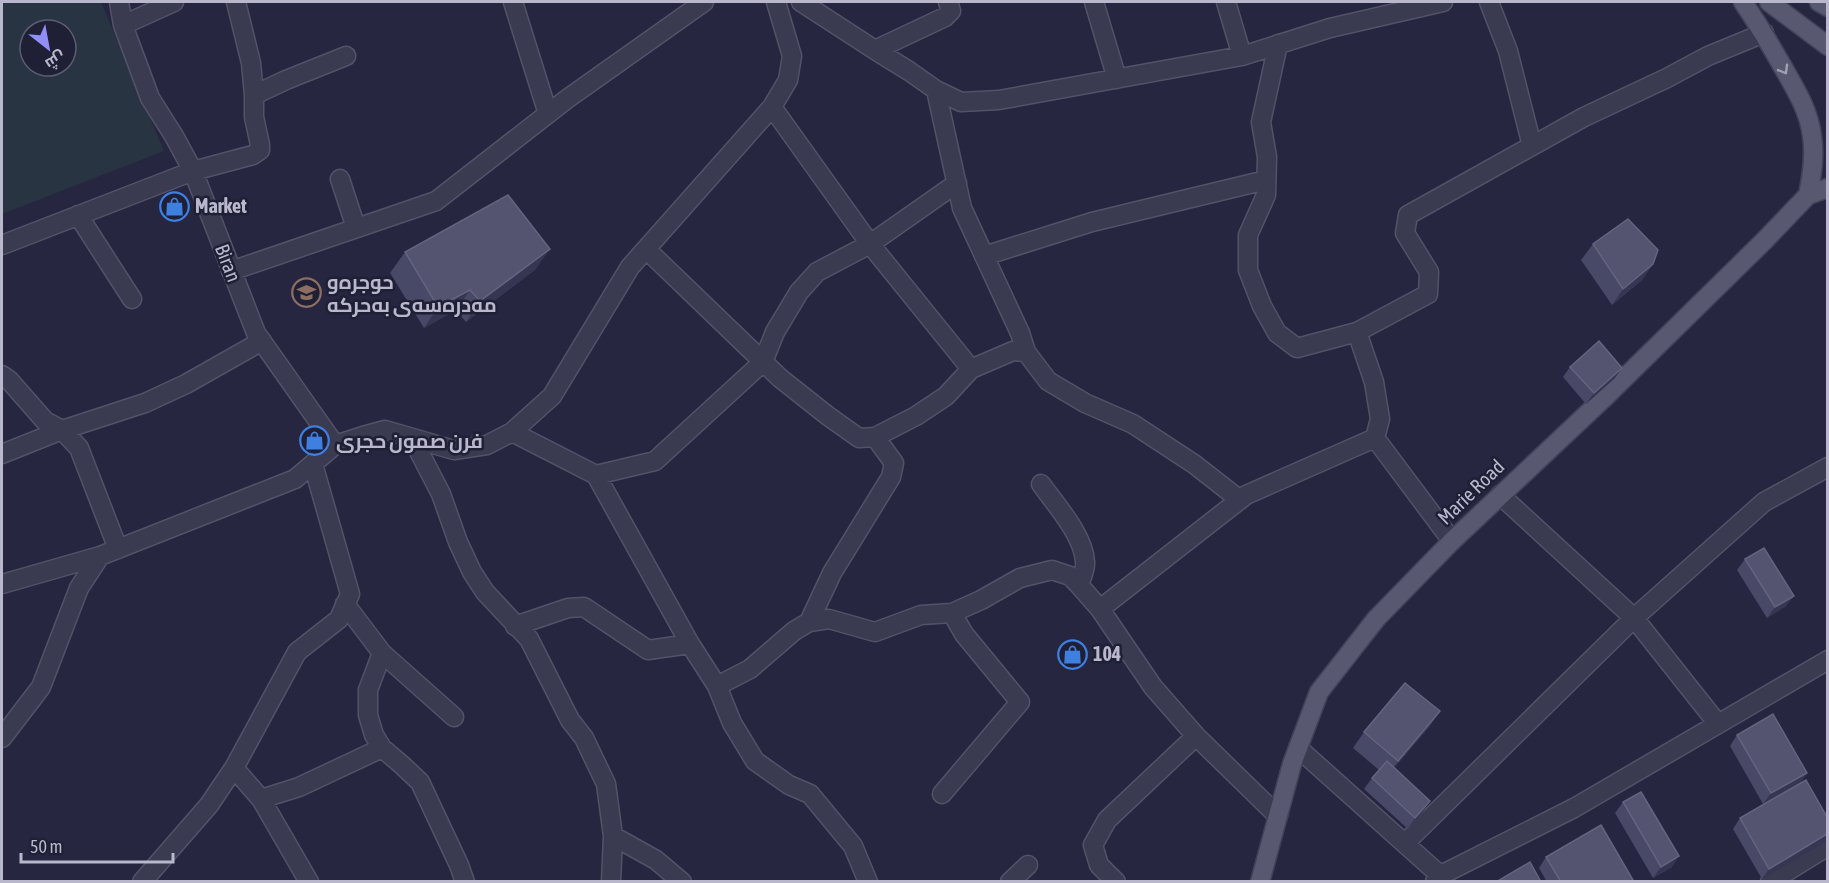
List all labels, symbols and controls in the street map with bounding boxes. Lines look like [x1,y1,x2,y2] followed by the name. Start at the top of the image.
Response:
[18,18,78,78] north arrow
[42,47,69,74] text: ش
[1777,63,1789,74] one-way arrow
[158,190,190,222] shop icon: Market
[195,194,247,217] place label: Market
[211,241,246,285] street label: Biran
[327,270,497,317] place label: حوجره‌و مه‌دره‌سه‌ی به‌حرکه
[290,277,322,309] school or university icon: حوجره‌و مه‌دره‌سه‌ی به‌حرکه
[299,425,331,457] shop icon: فرن صمون حجری
[336,429,483,453] place label: فرن صمون حجری
[1433,454,1509,529] street label: Marie Road
[1056,638,1088,670] shop icon: 104
[1093,642,1121,665] place label: 104
[21,826,172,864] scale bar
[30,836,62,857] text: 50 m

